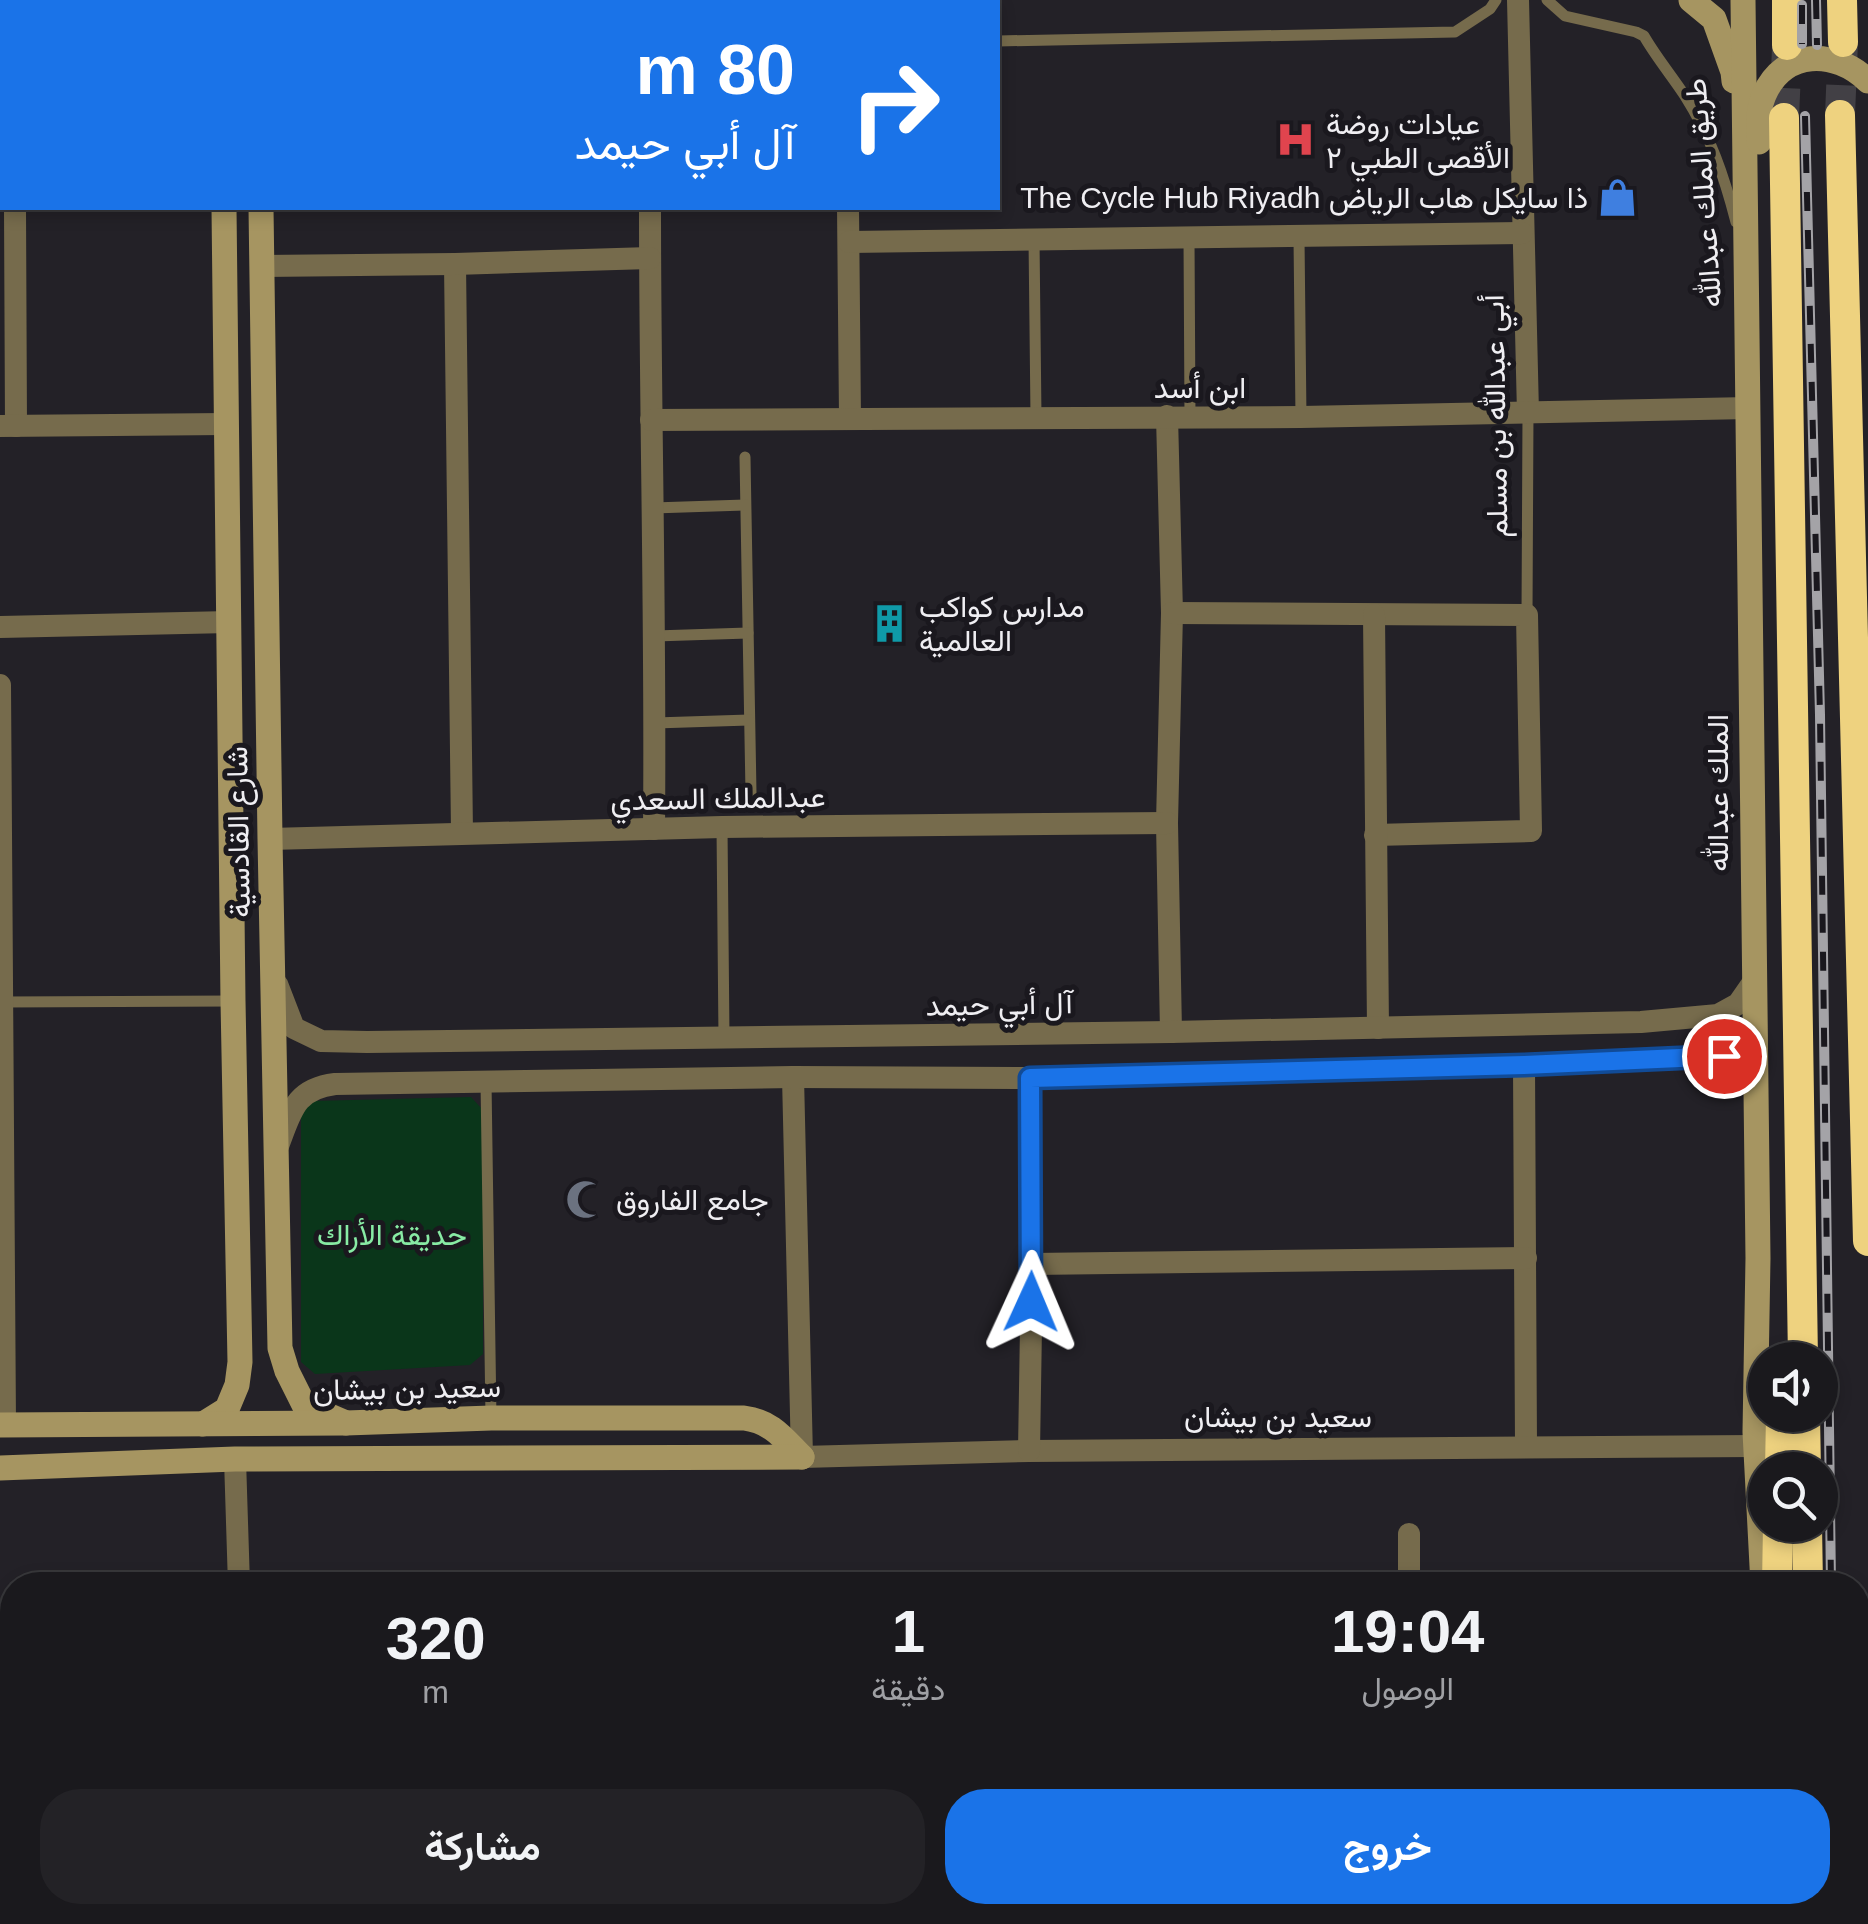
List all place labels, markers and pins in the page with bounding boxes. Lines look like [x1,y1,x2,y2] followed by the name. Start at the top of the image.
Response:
[1326,107,1510,182] place label: عيادات روضة الأقصى الطبي ٢
[1275,119,1317,161] hospital icon: عيادات روضة الأقصى الطبي ٢
[1597,176,1639,218] shop icon: The Cycle Hub Riyadh ذا سايكل هاب الرياض
[1020,181,1588,216] place label: The Cycle Hub Riyadh ذا سايكل هاب الرياض
[919,590,1084,658] place label: مدارس كواكب العالمية
[868,602,910,644] building icon: مدارس كواكب العالمية
[1682,1014,1767,1099] pin
[565,1178,607,1220] mosque icon: جامع الفاروق
[616,1183,769,1220] place label: جامع الفاروق

